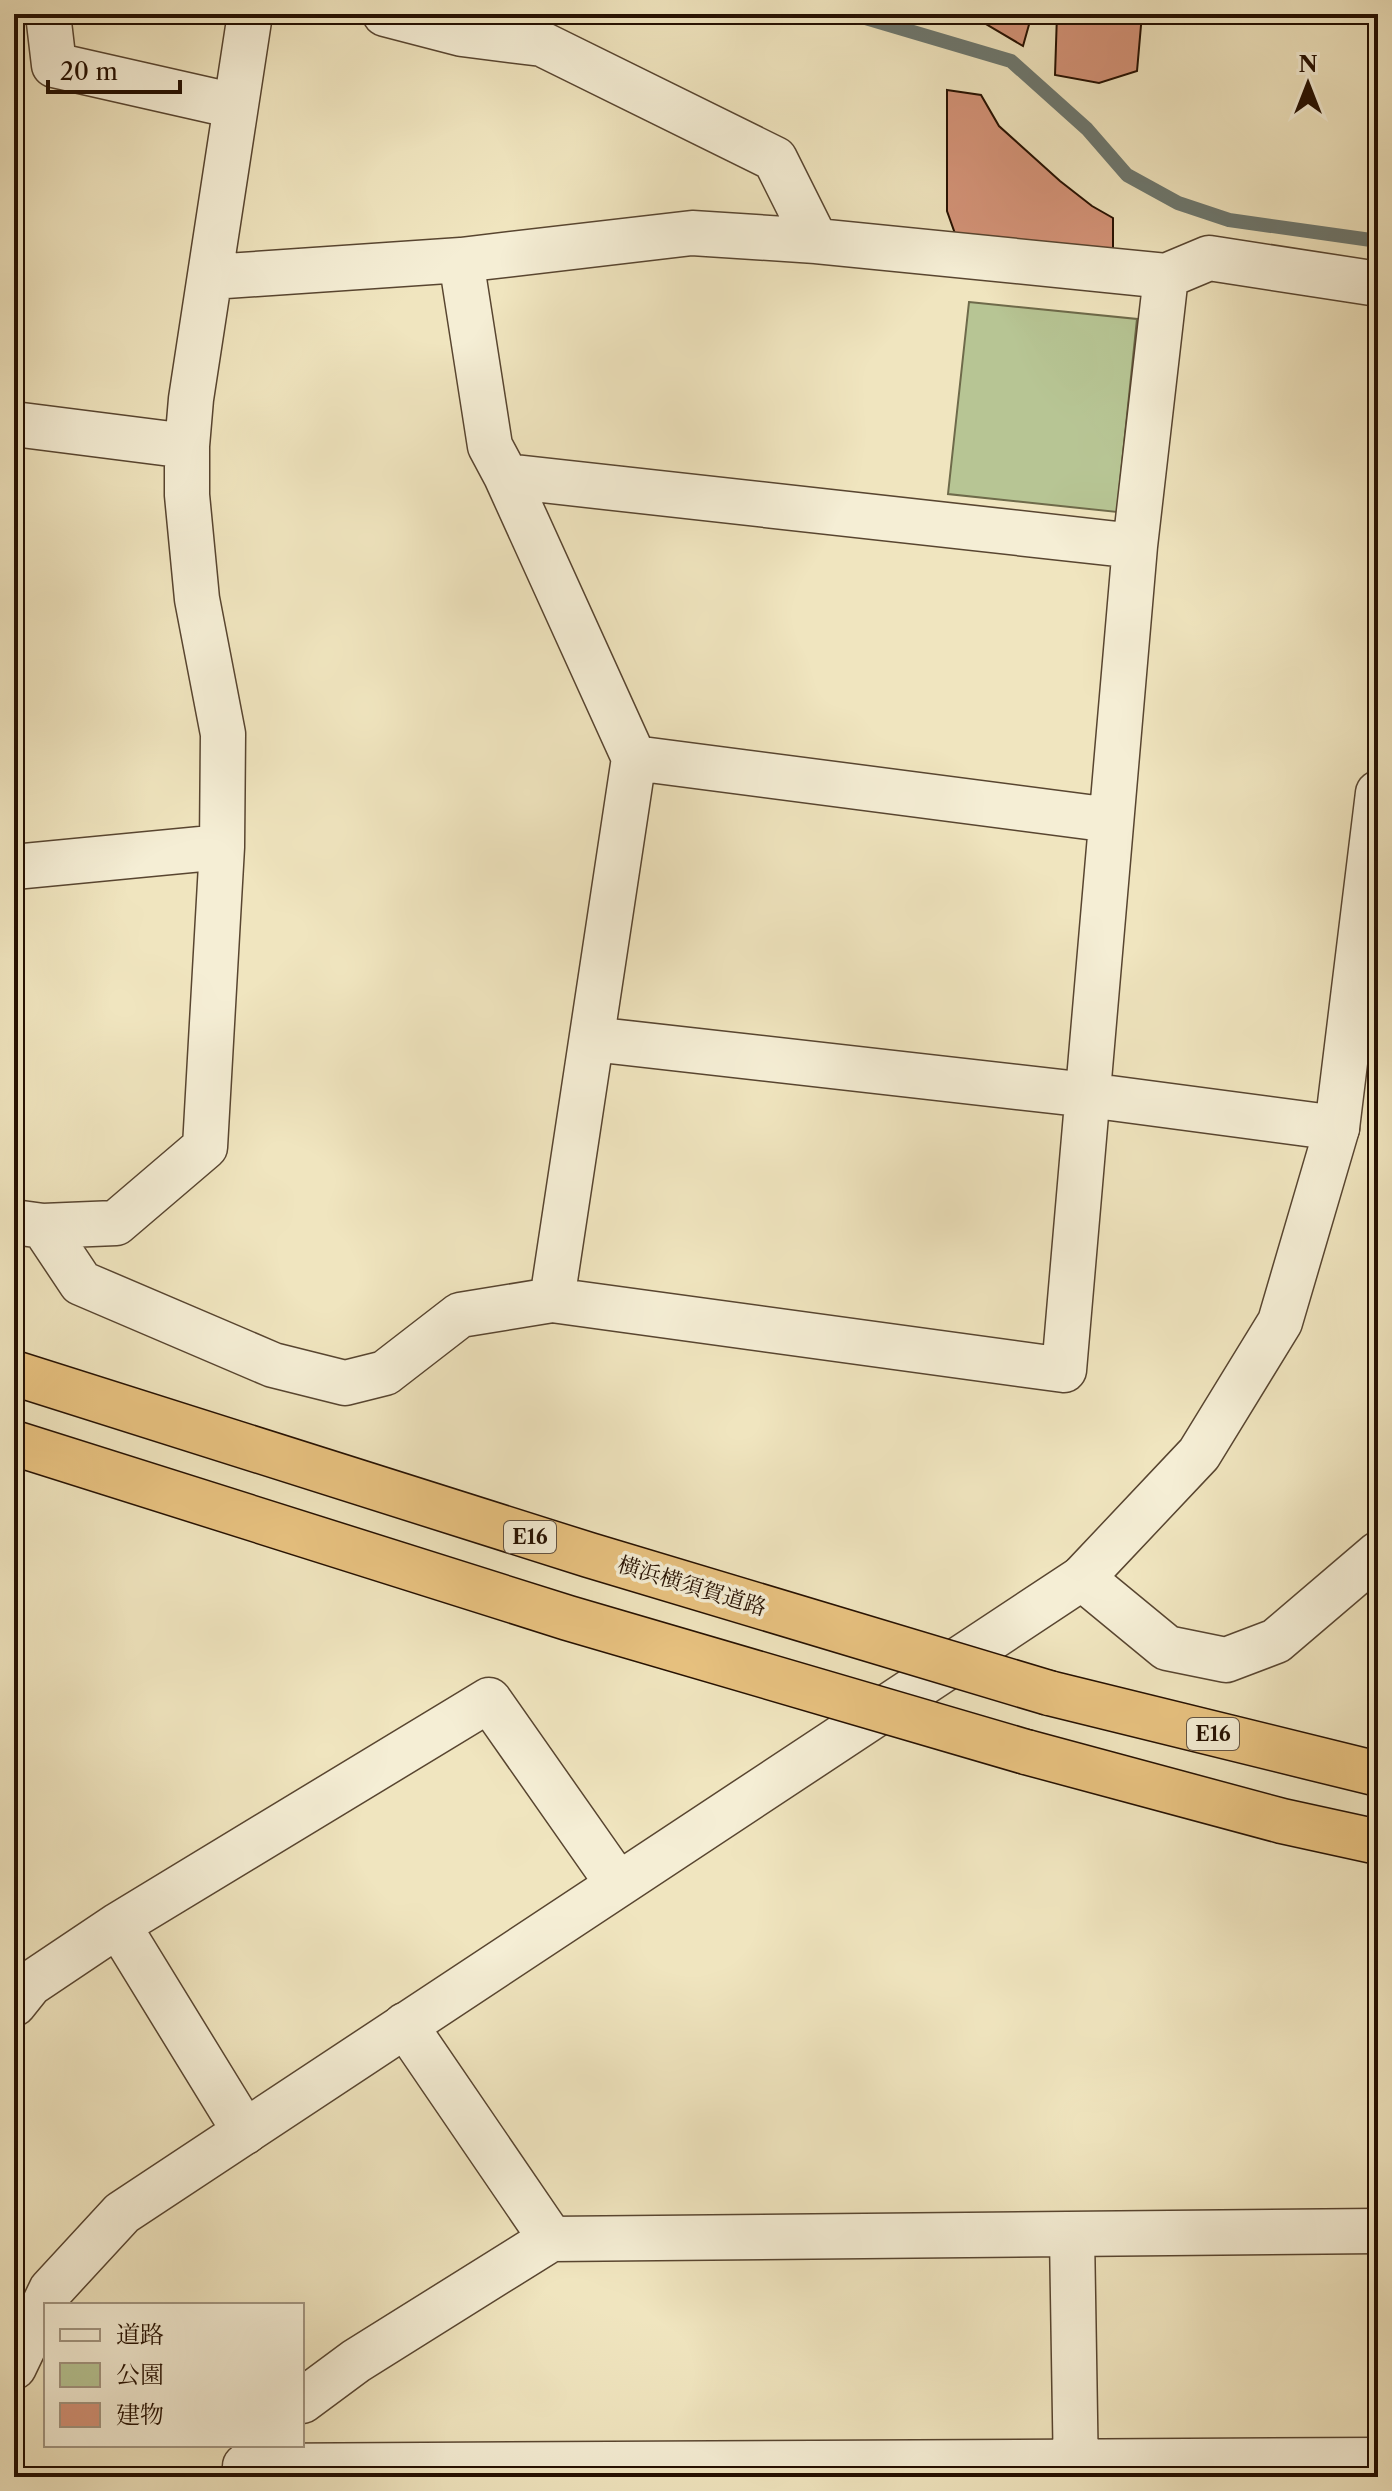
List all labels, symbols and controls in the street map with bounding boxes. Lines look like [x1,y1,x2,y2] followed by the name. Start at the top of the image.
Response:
[48,44,180,94] scale bar
[1268,44,1348,124] north arrow
[1298,51,1318,78] text: N
[60,57,118,86] text: 20 m
[504,1521,556,1553] road number: E16
[614,1551,770,1621] street label: 横浜横須賀道路
[1187,1718,1239,1750] road number: E16
[44,2303,304,2447] legend
[116,2320,164,2349] text: 道路
[116,2360,164,2389] text: 公園
[116,2400,164,2429] text: 建物

